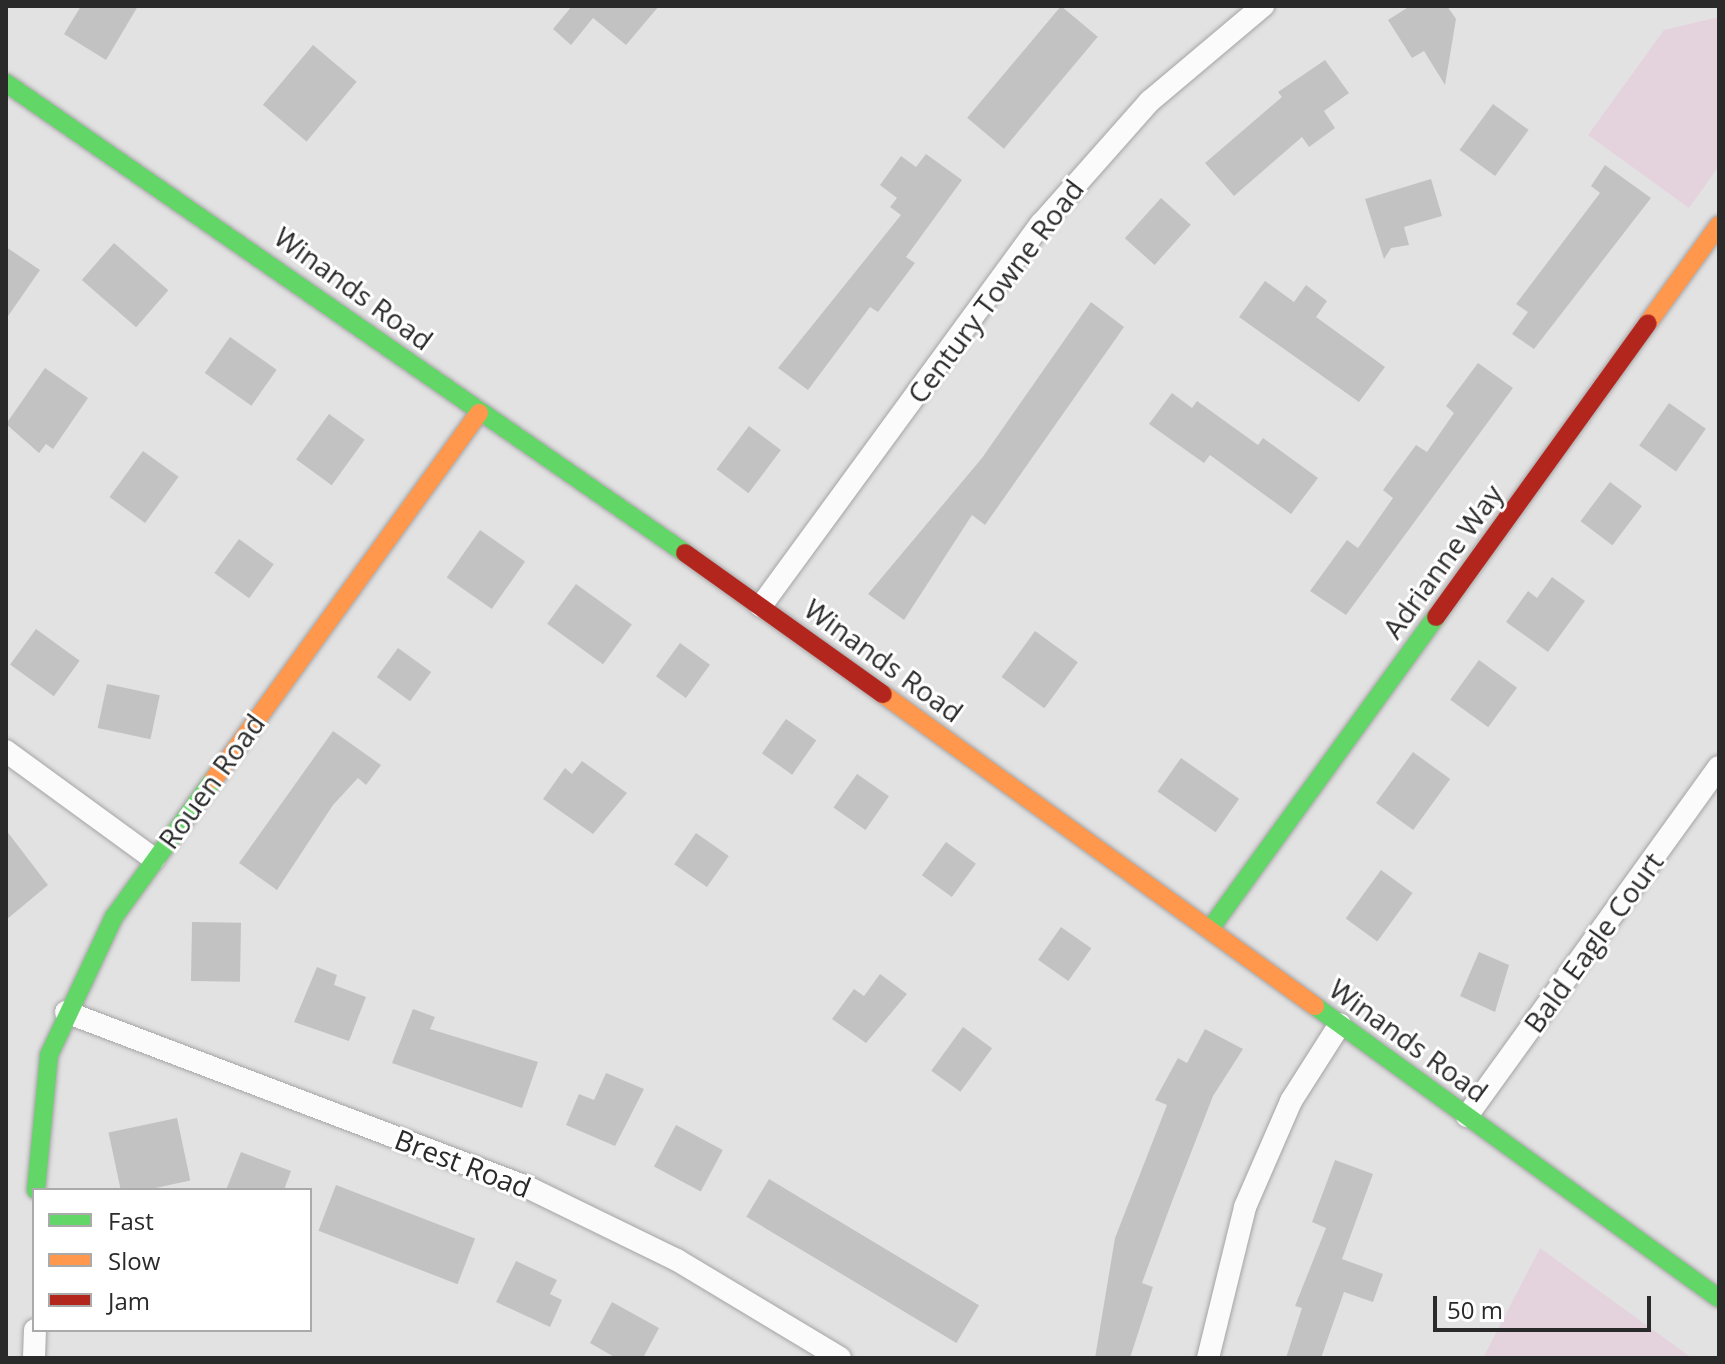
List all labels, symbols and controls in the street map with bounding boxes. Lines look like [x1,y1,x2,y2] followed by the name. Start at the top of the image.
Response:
[900,173,1090,409] street label: Century Towne Road
[268,219,440,357] street label: Winands Road
[1375,478,1509,644] street label: Adrianne Way
[798,591,970,729] street label: Winands Road
[151,707,271,855] street label: Rouen Road
[1516,845,1670,1039] street label: Bald Eagle Court
[1323,971,1495,1109] street label: Winands Road
[390,1122,536,1204] street label: Brest Road
[32,1188,312,1332] legend
[108,1204,154,1237] text: Fast
[108,1244,160,1277] text: Slow
[1437,1280,1655,1330] scale bar
[108,1284,150,1317] text: Jam
[1447,1293,1503,1326] text: 50 m

